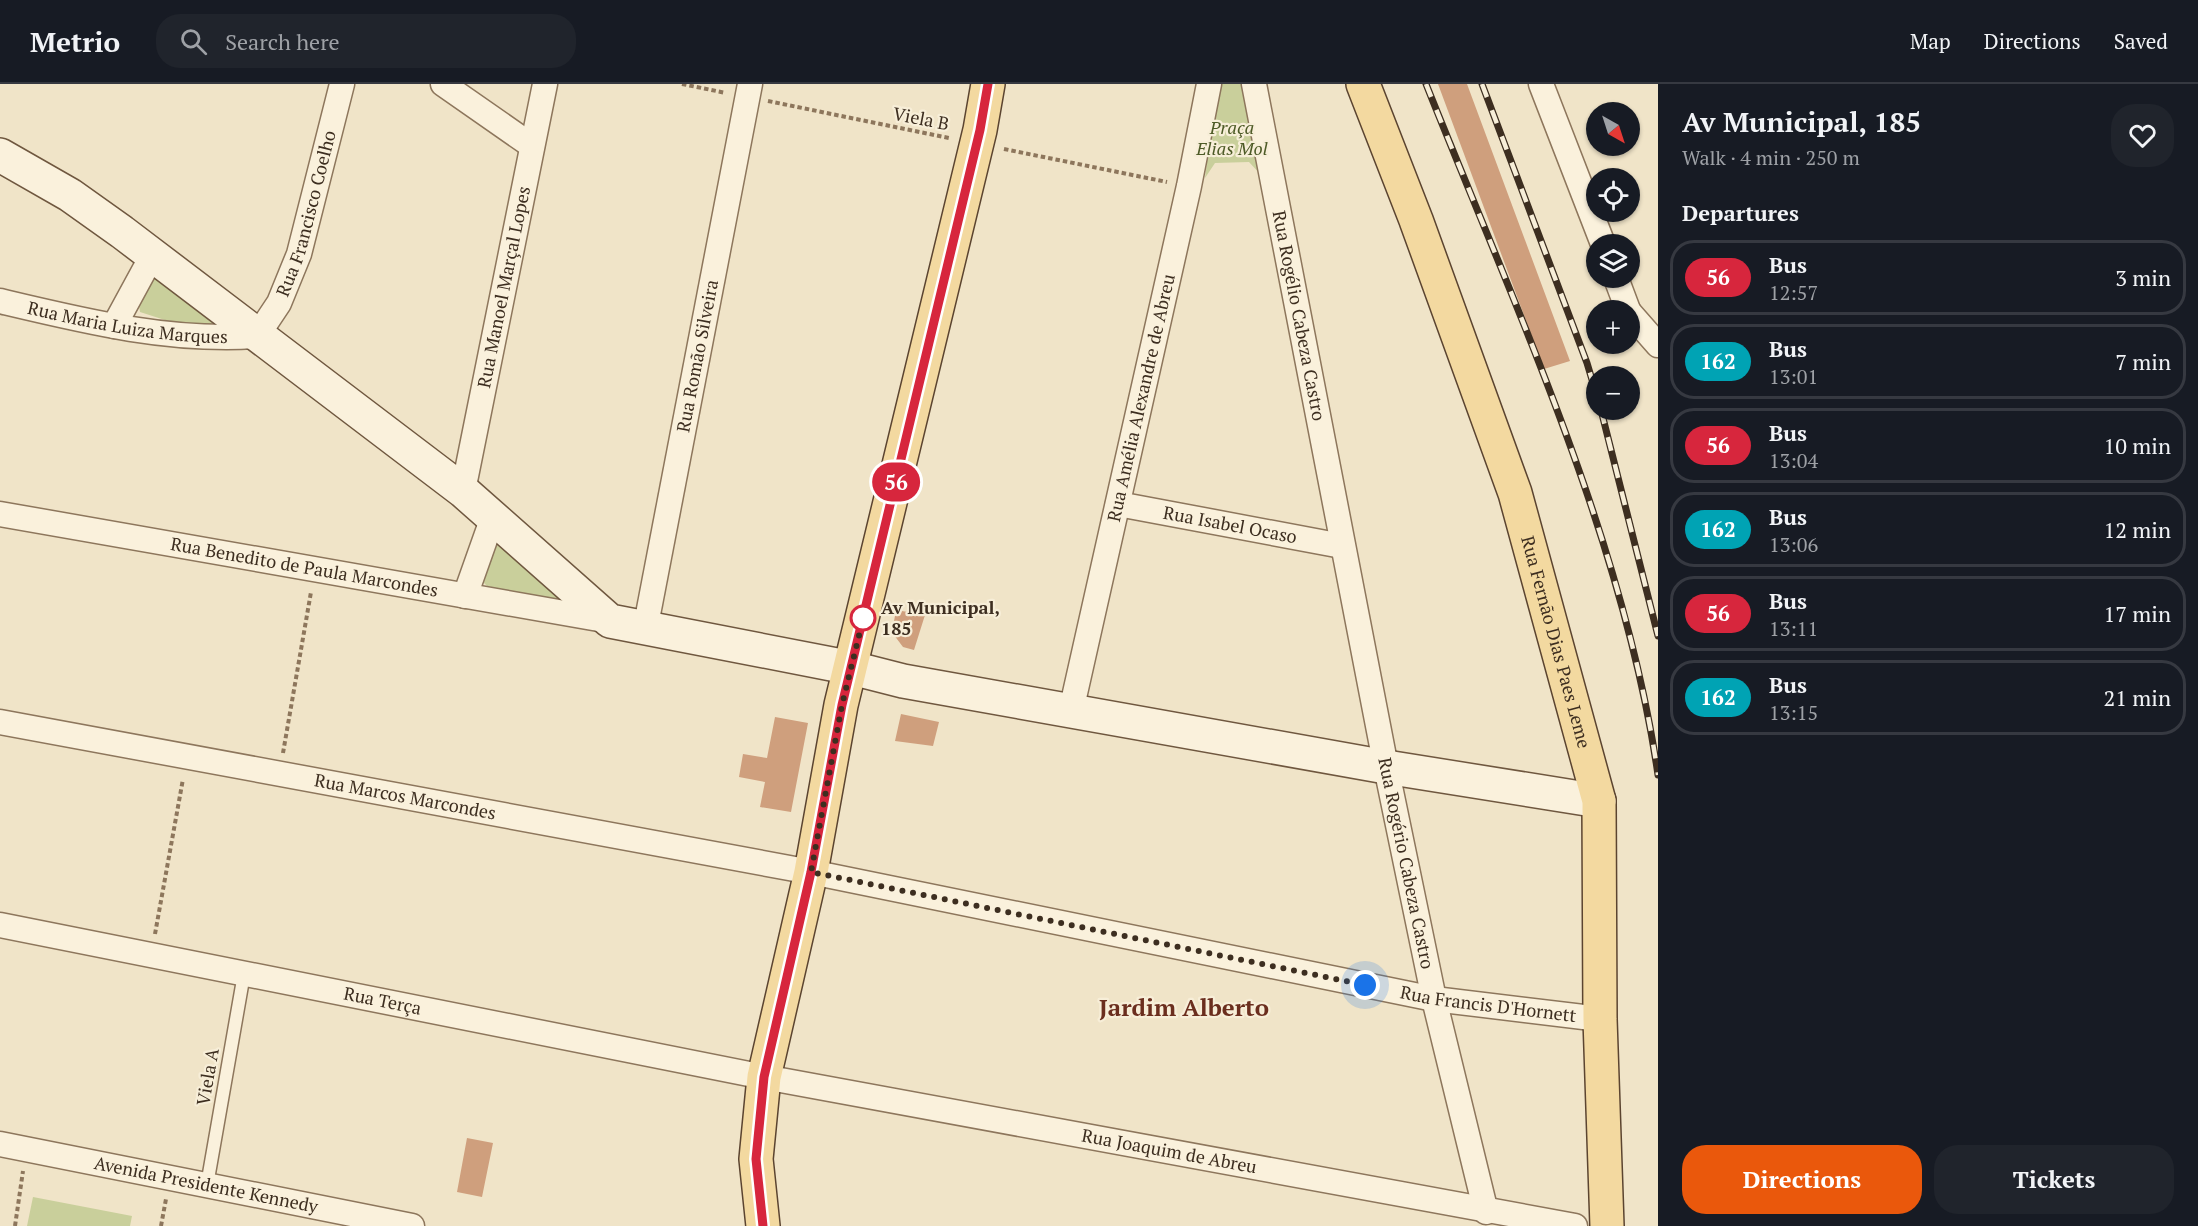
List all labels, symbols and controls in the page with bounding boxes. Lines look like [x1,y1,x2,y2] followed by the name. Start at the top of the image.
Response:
[156,14,576,68] search box
[30,23,120,60] text: Metrio
[177,25,210,58] icon: search
[225,27,340,56] text: Search here
[1910,27,1951,55] text: Map
[1984,27,2081,55] text: Directions
[2114,27,2168,55] text: Saved
[891,101,951,135] street label: Viela B
[1586,102,1640,156] north arrow
[1586,102,1640,420] map controls
[1682,103,1921,140] text: Av Municipal, 185
[2111,104,2174,167] button: heart
[1195,115,1268,160] park label: Praça Elias Mol
[270,128,341,300] street label: Rua Francisco Coelho
[1682,144,1860,171] text: Walk · 4 min · 250 m
[1586,168,1640,222] button: locate
[471,184,535,390] street label: Rua Manoel Marçal Lopes
[1682,198,1799,227] text: Departures
[1268,208,1332,423] street label: Rua Rogélio Cabeza Castro
[1586,234,1640,288] button: layers
[1769,250,1807,279] text: Bus
[1706,263,1730,291] text: 56
[2115,263,2171,292] text: 3 min
[1101,271,1180,524] street label: Rua Amélia Alexandre de Abreu
[670,277,723,434] street label: Rua Romão Silveira
[1769,279,1818,306] text: 12:57
[25,295,228,348] street label: Rua Maria Luiza Marques
[1586,300,1640,354] button: +
[1769,334,1807,363] text: Bus
[1700,347,1736,375] text: 162
[2115,347,2171,376] text: 7 min
[1769,363,1818,390] text: 13:01
[1586,366,1640,420] button: −
[1769,418,1807,447] text: Bus
[1706,431,1730,459] text: 56
[2104,431,2171,460] text: 10 min
[1769,447,1818,474] text: 13:04
[869,462,923,502] line badge: 56
[884,468,908,496] text: 56
[1161,500,1299,548] street label: Rua Isabel Ocaso
[1769,502,1807,531] text: Bus
[1700,515,1736,543] text: 162
[2104,515,2171,544] text: 12 min
[169,531,440,602] street label: Rua Benedito de Paula Marcondes
[1769,531,1818,558] text: 13:06
[1516,533,1597,751] street label: Rua Fernão Dias Paes Leme
[1769,586,1807,615] text: Bus
[881,595,1000,640] place label: Av Municipal, 185
[1706,599,1730,627] text: 56
[2104,599,2171,628] text: 17 min
[850,605,876,631] marker: Av Municipal, 185
[1769,615,1818,642] text: 13:11
[1769,670,1807,699] text: Bus
[1700,683,1736,711] text: 162
[2104,683,2171,712] text: 21 min
[1769,699,1818,726] text: 13:15
[1373,755,1440,971] street label: Rua Rogério Cabeza Castro
[312,767,498,825] street label: Rua Marcos Marcondes
[1350,970,1380,1000] your location
[1398,979,1578,1027] street label: Rua Francis D'Hornett
[342,981,424,1020] street label: Rua Terça
[1099,991,1269,1023] district label: Jardim Alberto
[190,1046,224,1107] street label: Viela A
[1080,1123,1259,1178] street label: Rua Joaquim de Abreu
[1682,1145,1922,1214] button: Directions
[1934,1145,2174,1214] button: Tickets
[92,1150,321,1218] street label: Avenida Presidente Kennedy

